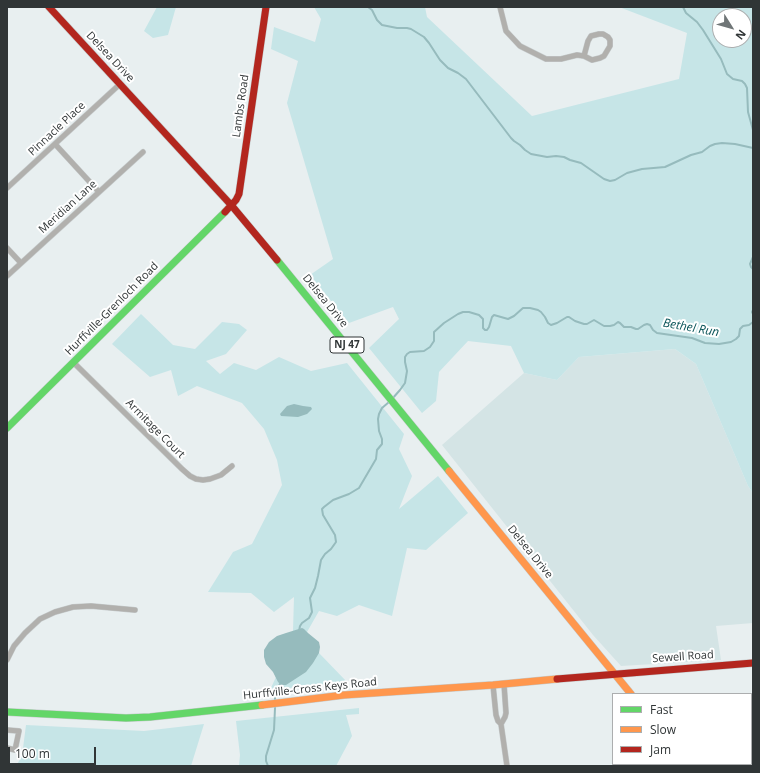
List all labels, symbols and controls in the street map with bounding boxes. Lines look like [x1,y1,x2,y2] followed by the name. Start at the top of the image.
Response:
[712,8,752,48] north arrow
[733,27,750,43] text: N
[83,29,137,85] street label: Delsea Drive
[230,74,252,138] street label: Lambs Road
[26,99,88,159] street label: Pinnacle Place
[36,178,100,236] street label: Meridian Lane
[63,260,161,358] street label: Hurffville-Grenloch Road
[300,272,350,330] street label: Delsea Drive
[662,316,720,340] water label: Bethel Run
[330,337,364,353] road number: NJ 47
[123,397,187,461] street label: Armitage Court
[505,523,555,581] street label: Delsea Drive
[652,648,714,666] street label: Sewell Road
[242,675,378,703] street label: Hurffville-Cross Keys Road
[612,693,752,765] legend
[650,701,673,718] text: Fast
[650,721,676,738] text: Slow
[10,739,98,765] scale bar
[650,741,671,758] text: Jam
[15,745,50,762] text: 100 m

